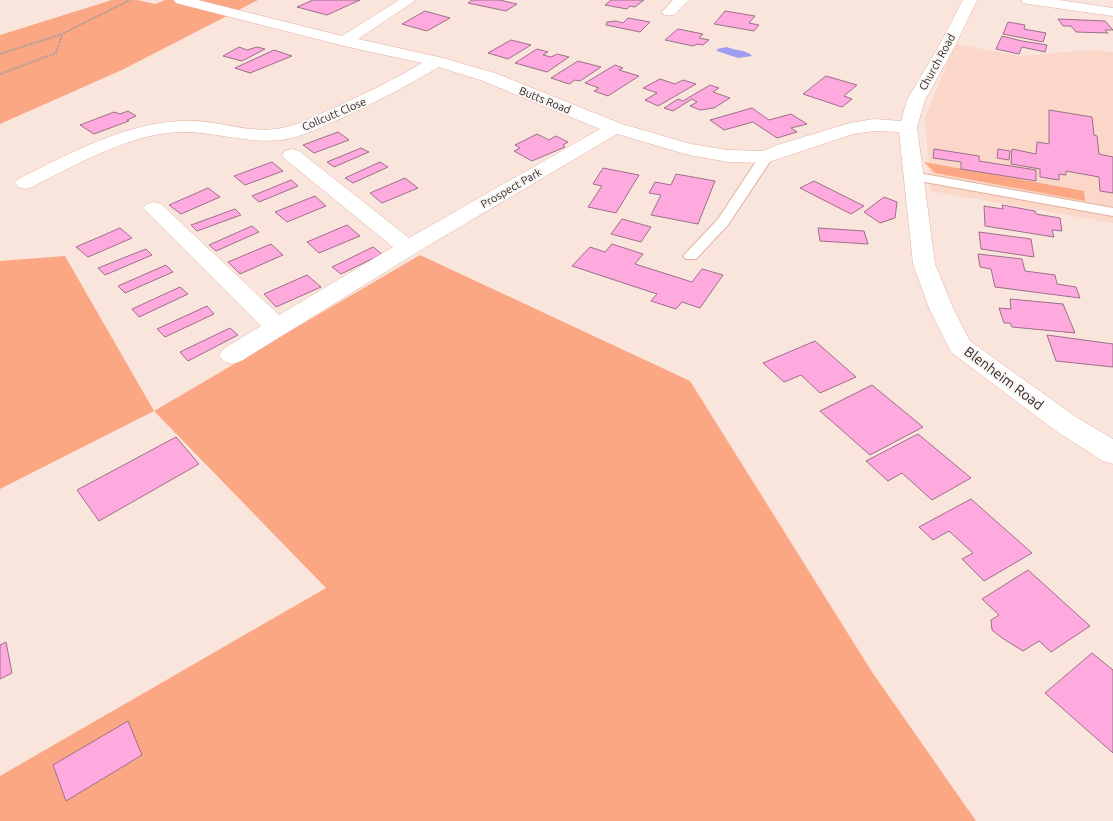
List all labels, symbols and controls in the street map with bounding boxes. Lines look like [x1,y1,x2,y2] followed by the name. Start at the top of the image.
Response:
[917,32,957,92] street label: Church Road
[517,84,573,116] street label: Butts Road
[300,95,368,133] street label: Collcutt Close
[478,166,544,210] street label: Prospect Park
[961,343,1047,413] street label: Blenheim Road

